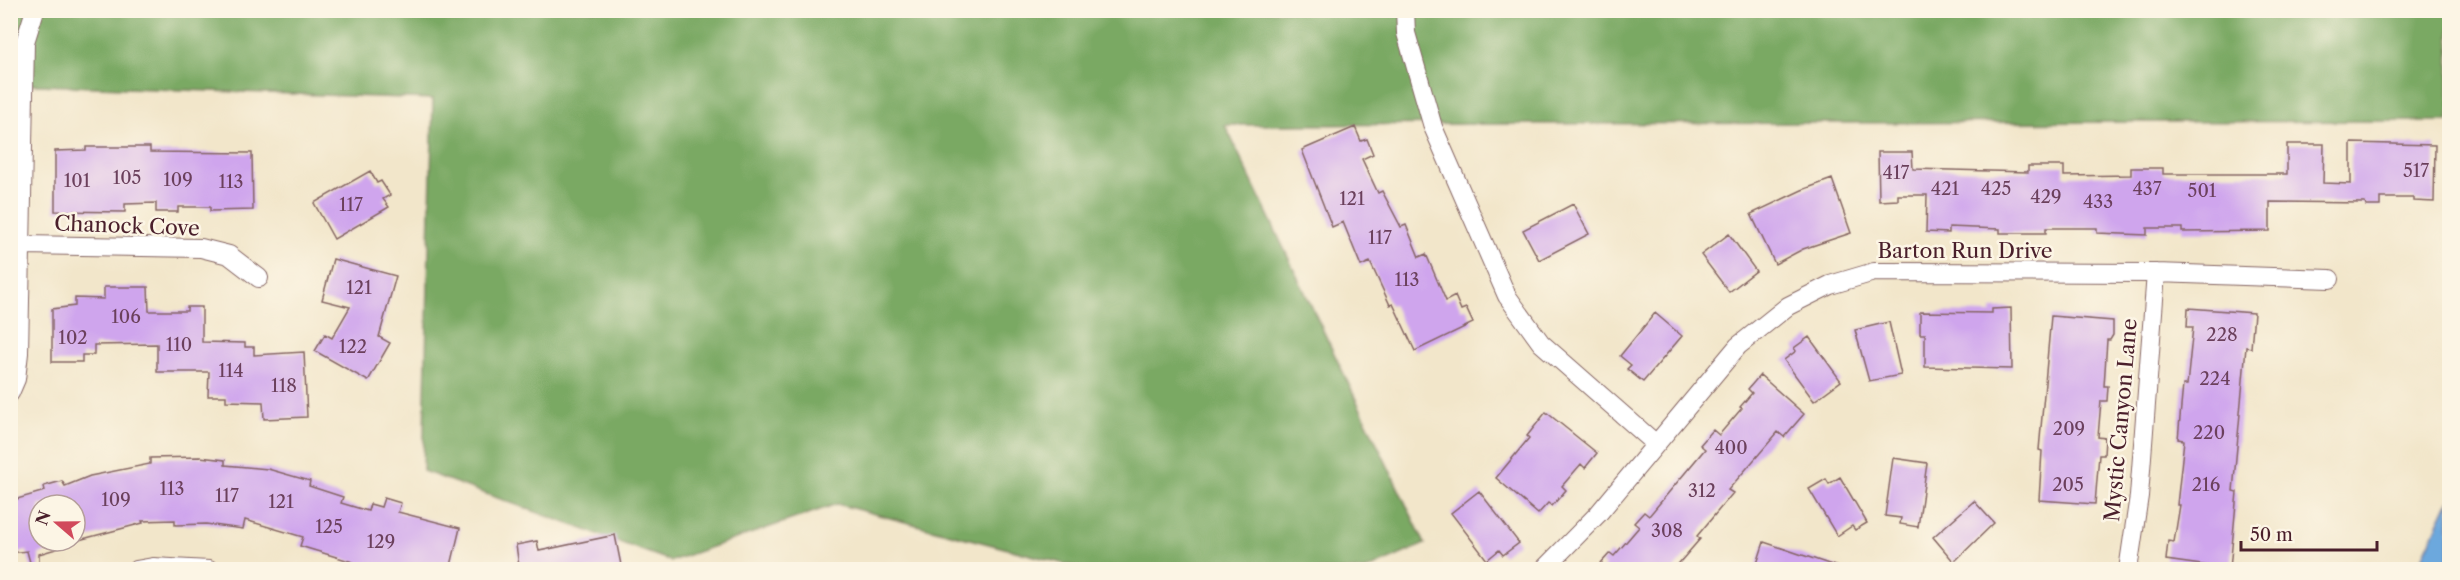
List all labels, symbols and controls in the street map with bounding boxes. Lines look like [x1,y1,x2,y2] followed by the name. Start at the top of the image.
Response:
[2403,160,2429,182] house number: 517
[1883,162,1910,184] house number: 417
[113,167,141,189] house number: 105
[163,169,193,191] house number: 109
[64,170,91,192] house number: 101
[218,171,244,193] house number: 113
[1931,178,1960,200] house number: 421
[1981,178,2011,200] house number: 425
[2132,178,2162,200] house number: 437
[2188,180,2217,202] house number: 501
[2030,186,2062,208] house number: 429
[1339,188,1365,210] house number: 121
[2083,191,2113,213] house number: 433
[339,194,363,216] house number: 117
[54,210,200,241] street label: Chanock Cove
[1368,227,1392,249] house number: 117
[1877,238,2053,263] street label: Barton Run Drive
[1394,269,1420,291] house number: 113
[346,277,372,299] house number: 121
[111,306,141,328] house number: 106
[2099,317,2142,523] street label: Mystic Canyon Lane
[2206,324,2238,346] house number: 228
[58,327,88,349] house number: 102
[166,334,192,356] house number: 110
[339,336,367,358] house number: 122
[218,360,244,382] house number: 114
[2199,368,2231,390] house number: 224
[271,375,297,397] house number: 118
[2053,418,2085,440] house number: 209
[2193,422,2225,444] house number: 220
[1714,437,1748,459] house number: 400
[2052,474,2084,496] house number: 205
[2192,474,2220,496] house number: 216
[159,478,185,500] house number: 113
[1688,480,1716,502] house number: 312
[215,485,239,507] house number: 117
[101,489,131,511] house number: 109
[268,491,294,513] house number: 121
[27,493,87,553] north arrow
[31,508,55,528] text: N
[2241,514,2378,552] scale bar
[315,516,343,538] house number: 125
[1651,520,1683,542] house number: 308
[2250,524,2293,546] text: 50 m
[367,531,395,553] house number: 129

